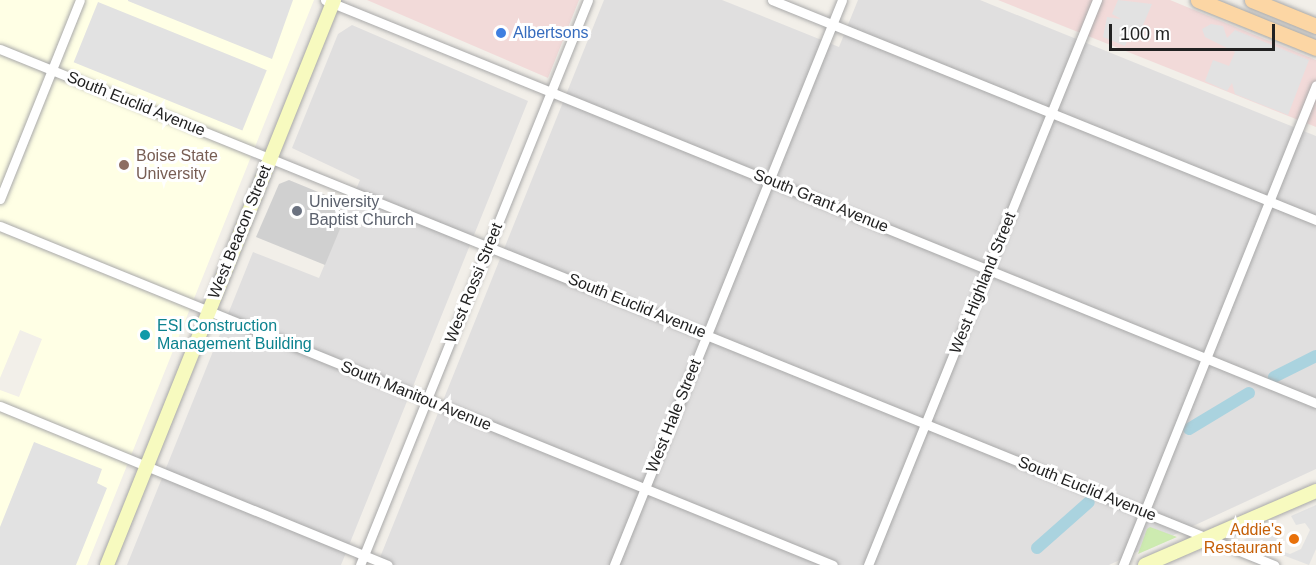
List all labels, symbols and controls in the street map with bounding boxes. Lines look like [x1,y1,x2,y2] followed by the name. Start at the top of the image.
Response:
[1112,12,1278,50] scale bar
[513,23,589,43] place label: Albertsons
[1120,24,1170,44] text: 100 m
[494,26,508,40] marker: Albertsons
[64,67,208,141] street label: South Euclid Avenue
[136,146,218,184] place label: Boise State University
[117,158,131,172] marker: Boise State University
[205,163,275,301] street label: West Beacon Street
[750,165,892,237] street label: South Grant Avenue
[309,192,414,230] place label: University Baptist Church
[290,204,304,218] marker: University Baptist Church
[946,209,1020,357] street label: West Highland Street
[441,220,507,346] street label: West Rossi Street
[565,269,709,343] street label: South Euclid Avenue
[157,316,312,354] place label: ESI Construction Management Building
[138,328,152,342] marker: ESI Construction Management Building
[643,356,705,476] street label: West Hale Street
[337,357,495,435] street label: South Manitou Avenue
[1015,452,1159,526] street label: South Euclid Avenue
[1204,520,1282,558] place label: Addie's Restaurant
[1287,532,1301,546] marker: Addie's Restaurant

